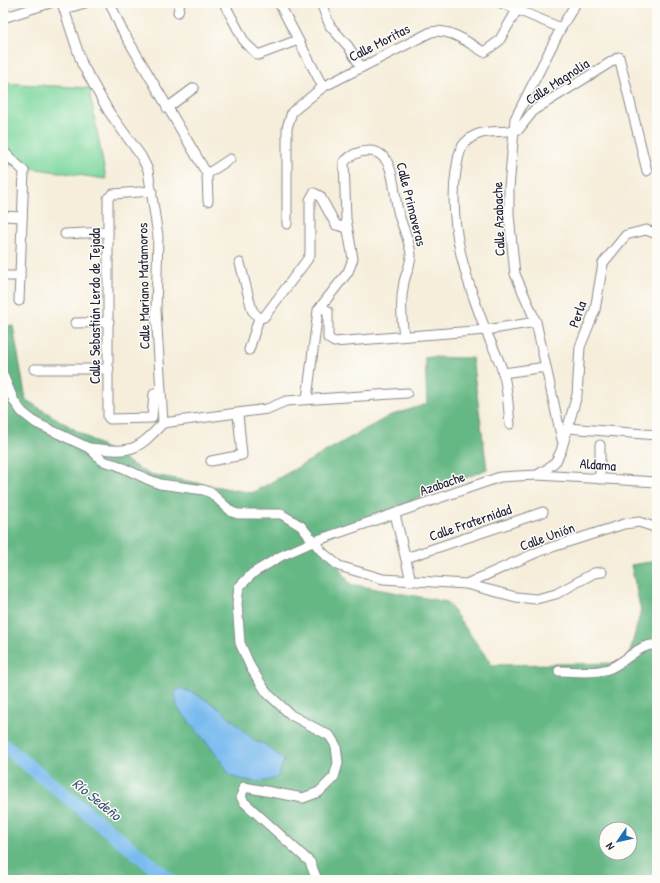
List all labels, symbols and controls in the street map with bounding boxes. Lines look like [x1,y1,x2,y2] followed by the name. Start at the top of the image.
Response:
[345,19,413,65] street label: Calle Moritas
[521,53,593,110] street label: Calle Magnolia
[392,160,432,248] street label: Calle Primaveras
[487,181,509,257] street label: Calle Azabache
[132,222,154,350] street label: Calle Mariano Matamoros
[85,227,105,384] street label: Calle Sebastián Lerdo de Tejada
[564,298,591,330] street label: Perla
[579,453,617,475] street label: Aldama
[417,466,467,500] street label: Azabache
[426,499,514,545] street label: Calle Fraternidad
[517,517,577,555] street label: Calle Unión
[68,773,127,826] water label: Río Sedeño
[598,821,638,861] north arrow
[602,840,617,853] text: N

